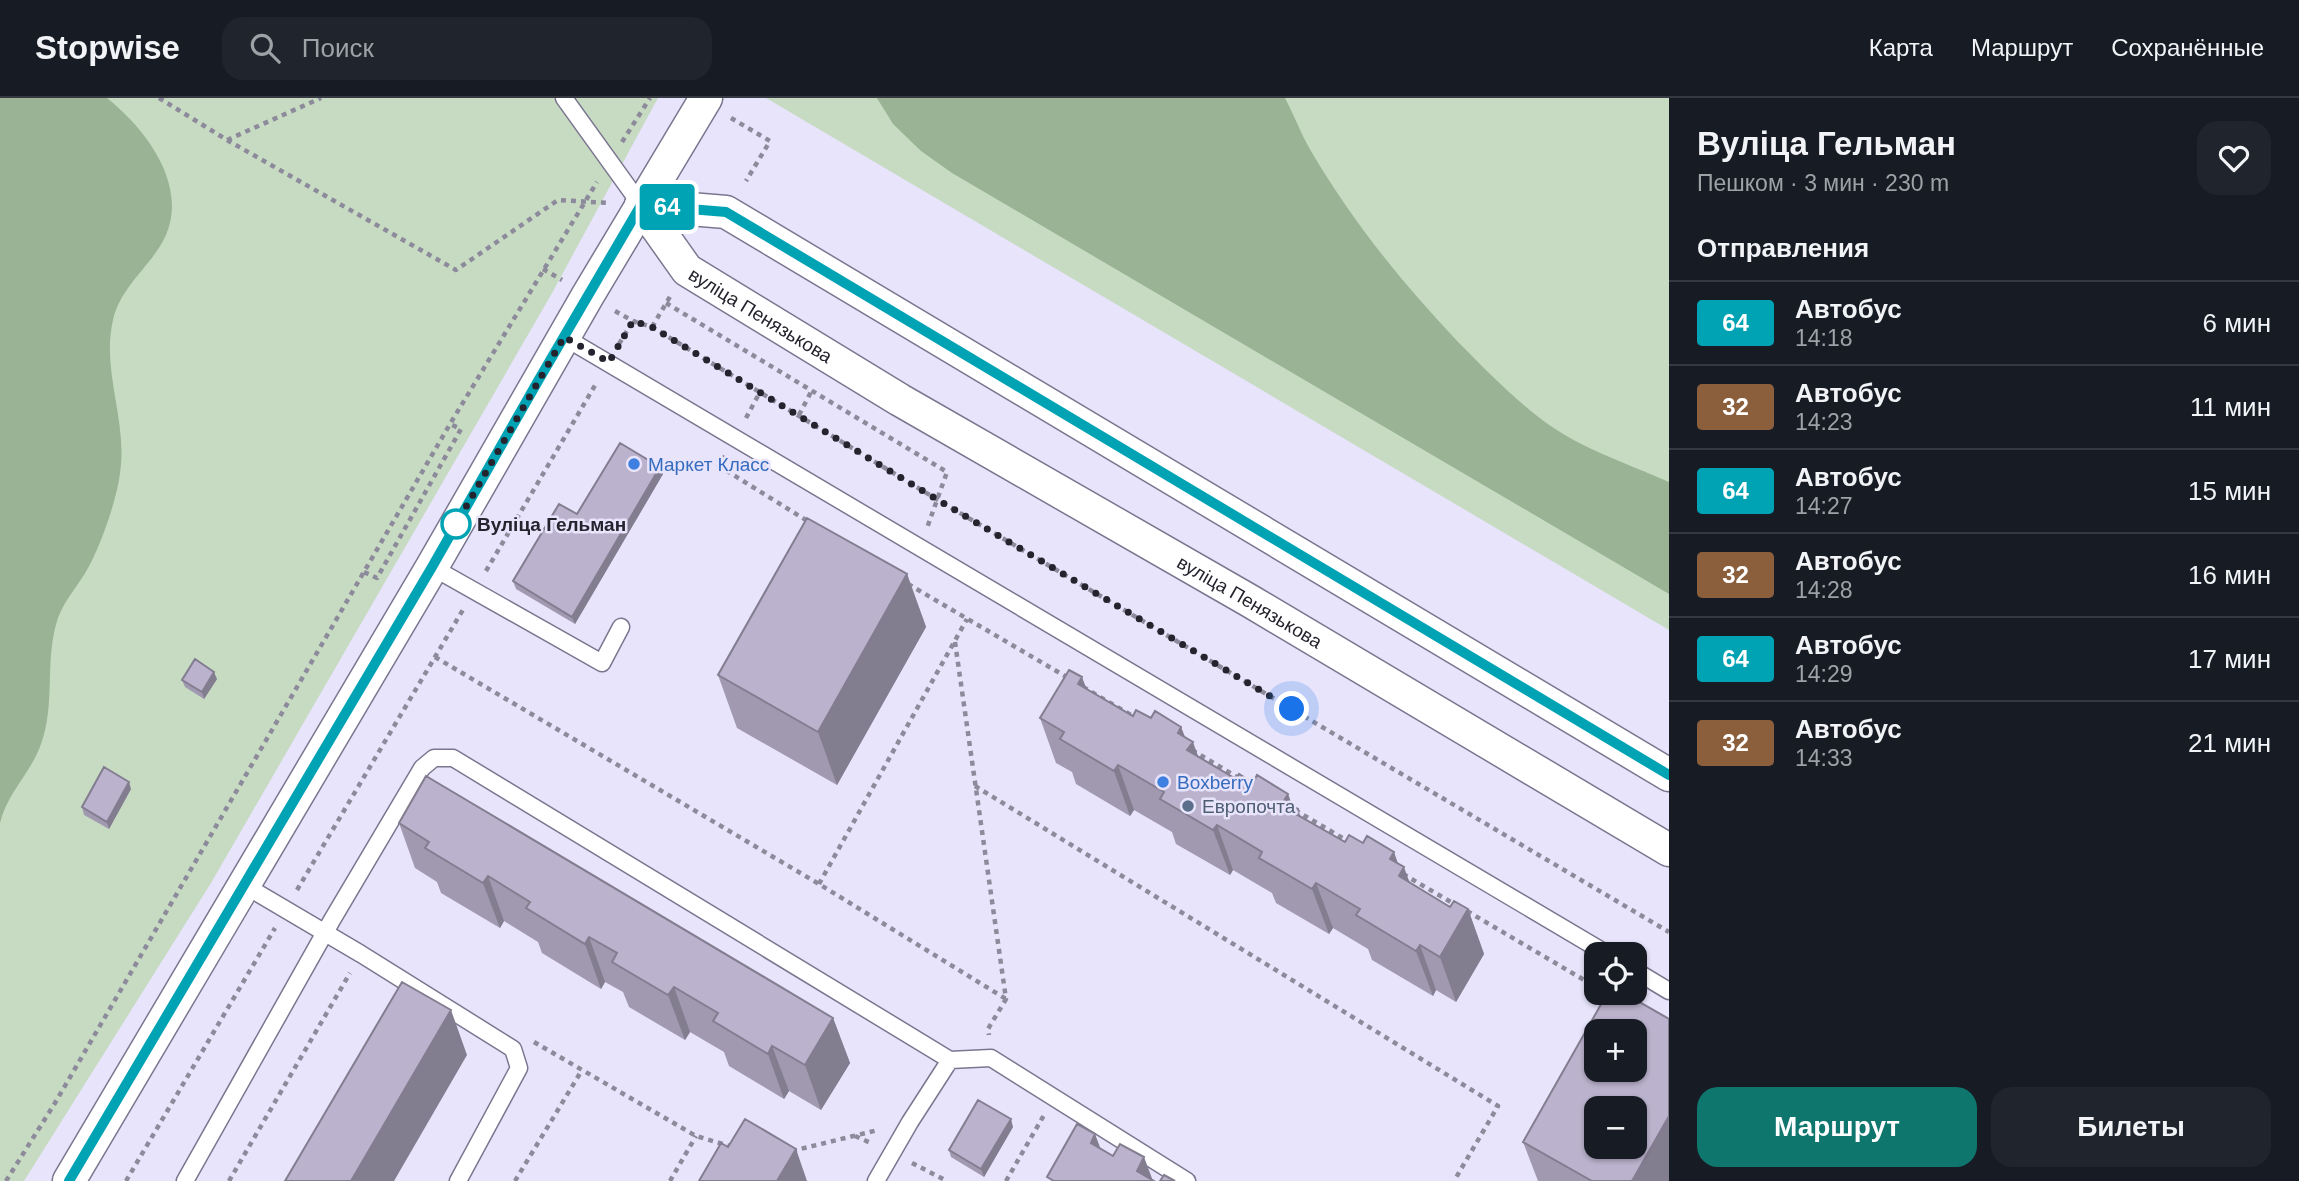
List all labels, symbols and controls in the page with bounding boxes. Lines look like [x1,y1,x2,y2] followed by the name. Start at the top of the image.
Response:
[222,17,712,80] search box
[35,29,180,66] text: Stopwise
[246,29,284,67] icon: search
[302,33,374,63] text: Поиск
[1869,34,1933,61] text: Карта
[1971,34,2073,61] text: Маршрут
[2111,34,2264,61] text: Сохранённые
[2197,121,2271,195] button: heart
[1697,125,1956,162] text: Вуліца Гельман
[1697,170,1949,196] text: Пешком · 3 мин · 230 m
[636,184,698,230] line badge: 64
[654,193,680,220] text: 64
[1697,233,1869,263] text: Отправления
[685,263,837,367] street label: вуліца Пенязькова
[1795,294,1902,324] text: Автобус
[2203,308,2271,338] text: 6 мин
[1722,309,1749,336] text: 64
[1795,325,1853,351] text: 14:18
[1795,378,1902,408] text: Автобус
[2190,392,2271,422] text: 11 мин
[1722,393,1749,420] text: 32
[1795,409,1853,435] text: 14:23
[648,454,769,475] place label: Маркет Класс
[626,456,642,472] marker: Маркет Класс
[1795,462,1902,492] text: Автобус
[2188,476,2271,506] text: 15 мин
[1722,477,1749,504] text: 64
[1795,493,1853,519] text: 14:27
[441,509,471,539] marker: Вуліца Гельман
[477,514,626,535] place label: Вуліца Гельман
[1795,546,1902,576] text: Автобус
[1174,551,1326,652] street label: вуліца Пенязькова
[2188,560,2271,590] text: 16 мин
[1722,561,1749,588] text: 32
[1795,577,1853,603] text: 14:28
[1795,630,1902,660] text: Автобус
[2188,644,2271,674] text: 17 мин
[1722,645,1749,672] text: 64
[1795,661,1853,687] text: 14:29
[1274,691,1309,726] your location
[1795,714,1902,744] text: Автобус
[2188,728,2271,758] text: 21 мин
[1722,729,1749,756] text: 32
[1795,745,1853,771] text: 14:33
[1177,772,1254,793] place label: Boxberry
[1155,774,1171,790] marker: Boxberry
[1202,796,1296,817] place label: Европочта
[1180,798,1196,814] marker: Европочта
[1584,942,1647,1159] map controls
[1584,942,1647,1005] button: locate
[1584,1019,1647,1082] button: +
[1697,1087,1977,1167] button: Маршрут
[1991,1087,2271,1167] button: Билеты
[1584,1096,1647,1159] button: −

